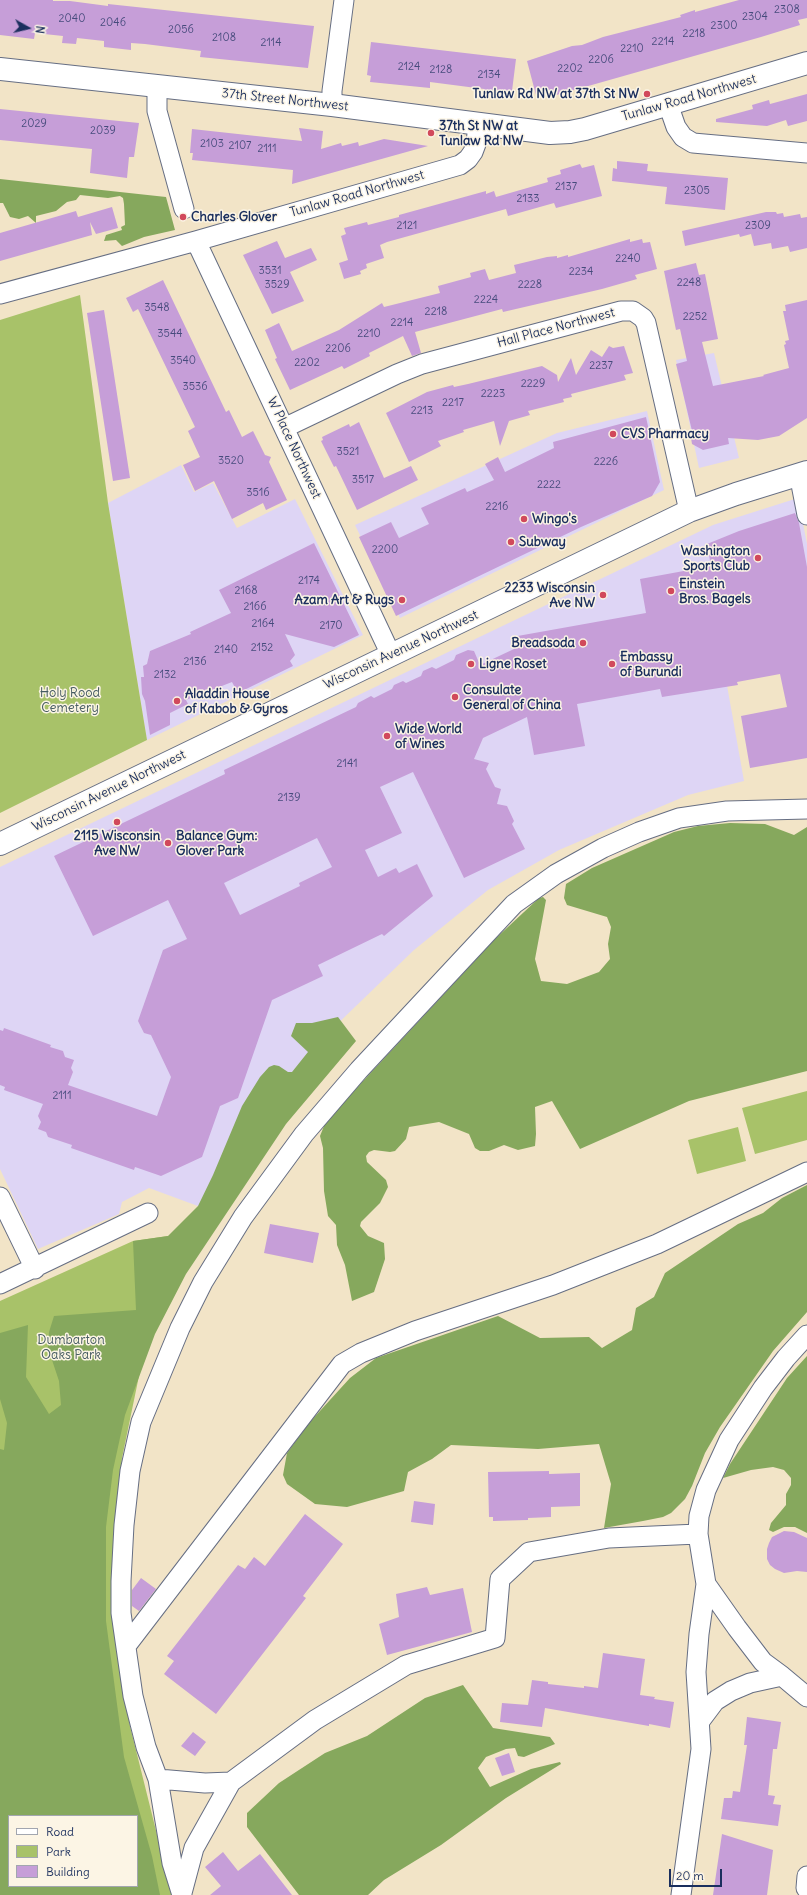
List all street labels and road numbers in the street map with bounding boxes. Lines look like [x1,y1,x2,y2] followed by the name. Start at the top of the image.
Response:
[620,71,758,125] street label: Tunlaw Road Northwest
[221,86,349,114] street label: 37th Street Northwest
[288,167,426,221] street label: Tunlaw Road Northwest
[496,305,616,351] street label: Hall Place Northwest
[264,395,324,501] street label: W Place Northwest
[321,607,481,693] street label: Wisconsin Avenue Northwest
[30,747,188,835] street label: Wisconsin Avenue Northwest

